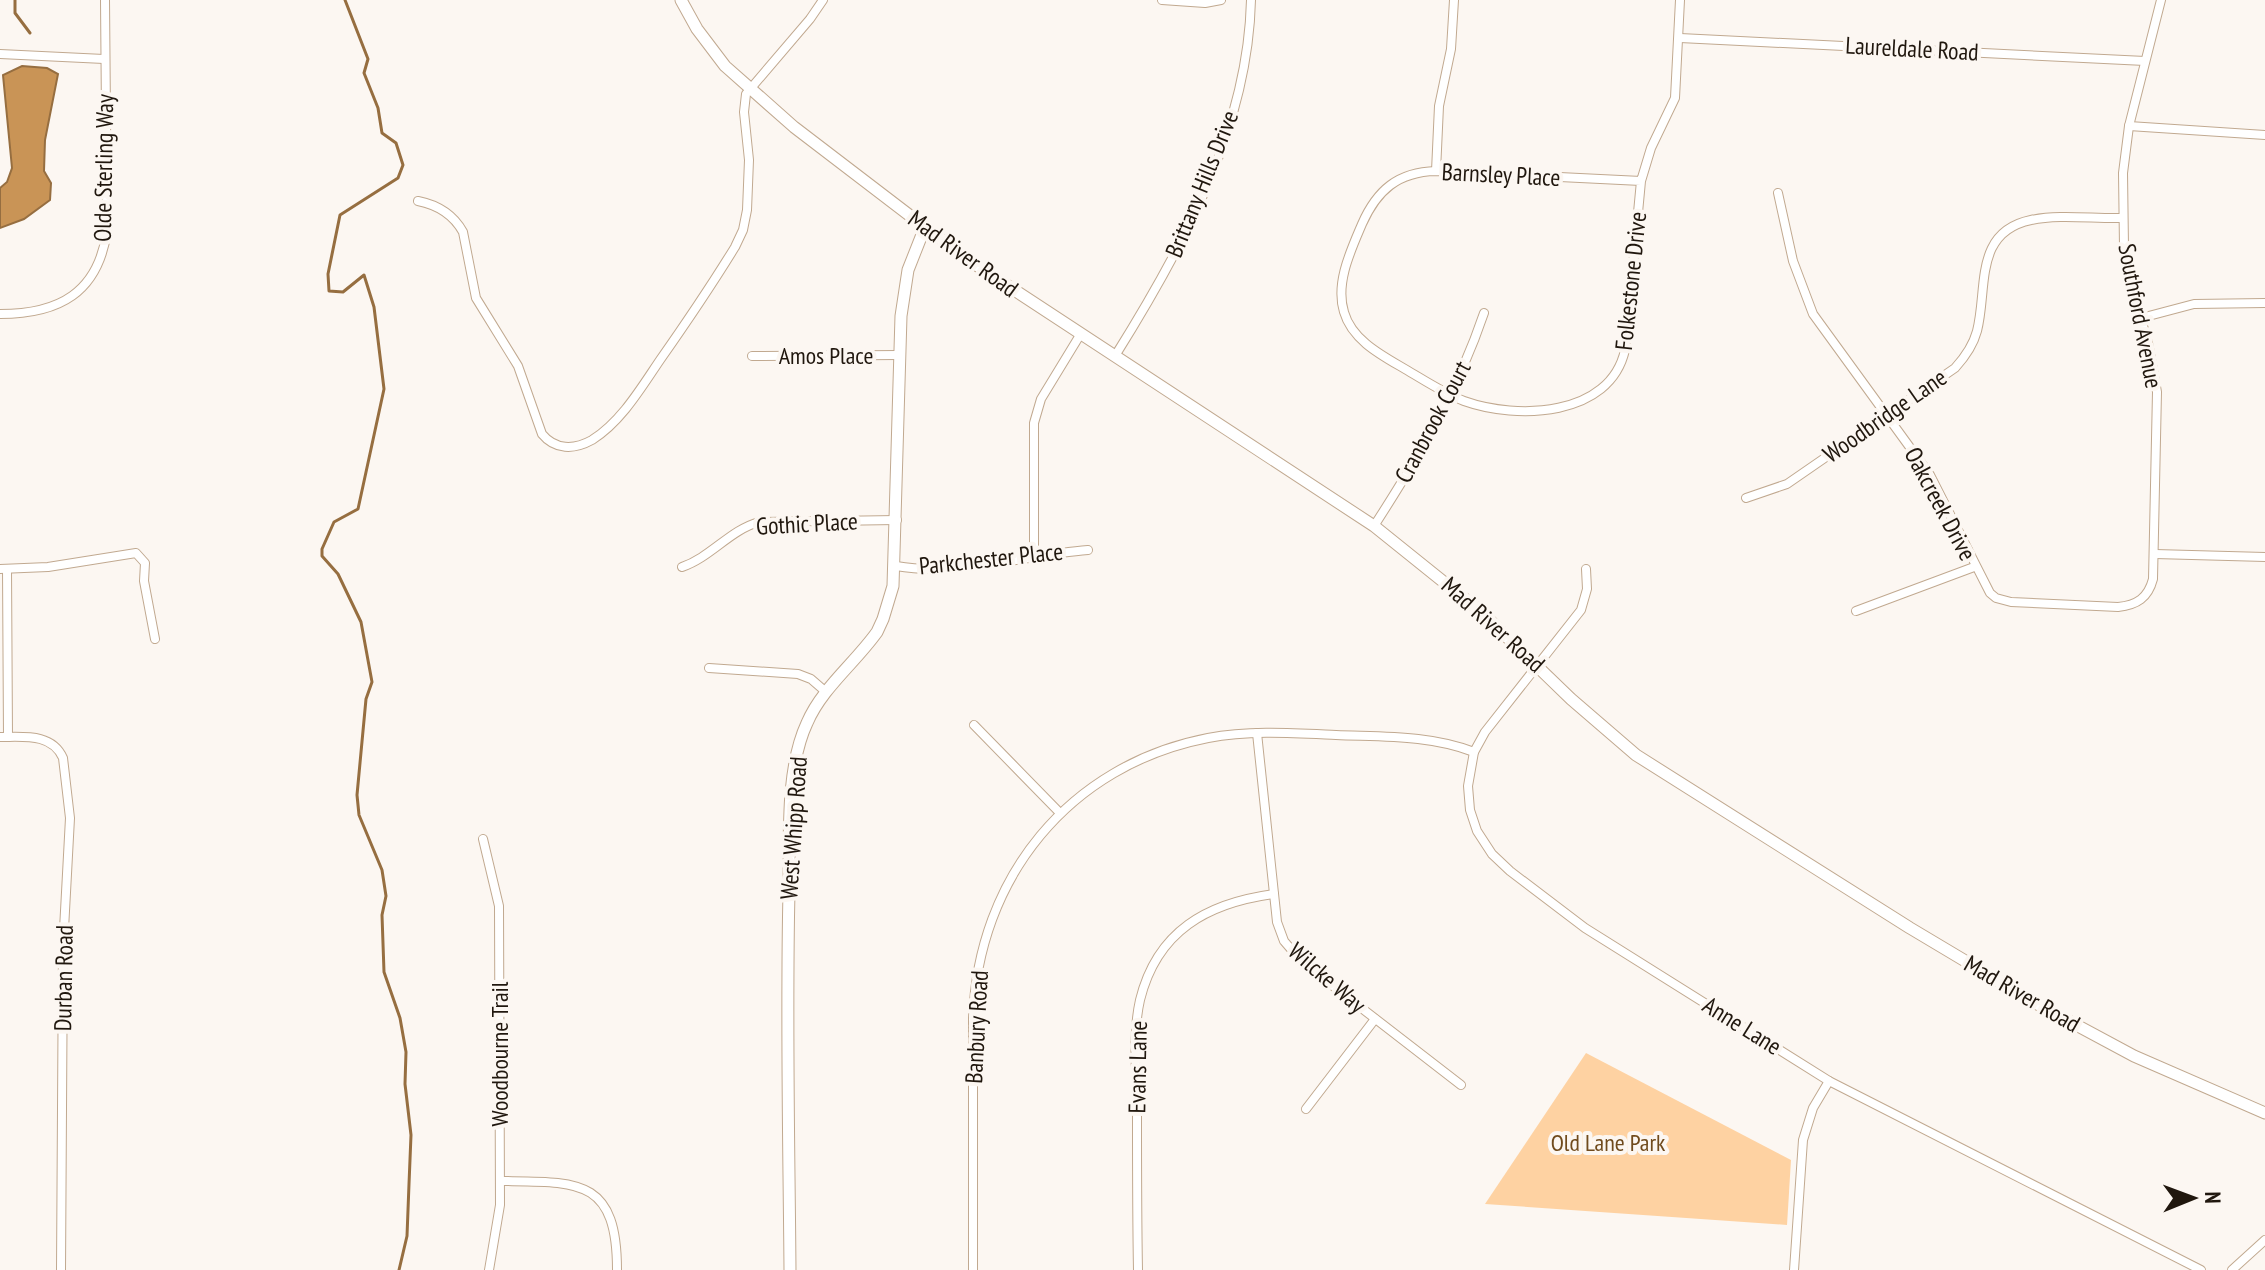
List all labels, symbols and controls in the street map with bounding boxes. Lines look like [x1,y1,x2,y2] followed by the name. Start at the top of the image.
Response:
[1845,30,1979,67] street label: Laureldale Road
[87,94,120,242] street label: Olde Sterling Way
[1158,106,1245,262] street label: Brittany Hills Drive
[1441,156,1561,193] street label: Barnsley Place
[902,203,1025,304] street label: Mad River Road
[1608,210,1653,352] street label: Folkestone Drive
[2111,241,2170,391] street label: Southford Avenue
[779,340,873,371] street label: Amos Place
[1387,355,1478,488] street label: Cranbrook Court
[1817,362,1953,470] street label: Woodbridge Lane
[1898,442,1983,566] street label: Oakcreek Drive
[755,505,859,542] street label: Gothic Place
[917,536,1064,581] street label: Parkchester Place
[1435,570,1552,679] street label: Mad River Road
[773,755,814,901] street label: West Whipp Road
[47,925,80,1031] street label: Durban Road
[1282,935,1373,1020] street label: Wilcke Way
[1959,948,2086,1039] street label: Mad River Road
[958,970,995,1084] street label: Banbury Road
[484,981,515,1126] street label: Woodbourne Trail
[1697,989,1787,1062] street label: Anne Lane
[1121,1020,1154,1114] street label: Evans Lane
[1551,1127,1666,1158] park label: Old Lane Park
[2153,1158,2233,1238] north arrow
[2199,1191,2227,1204] text: N

